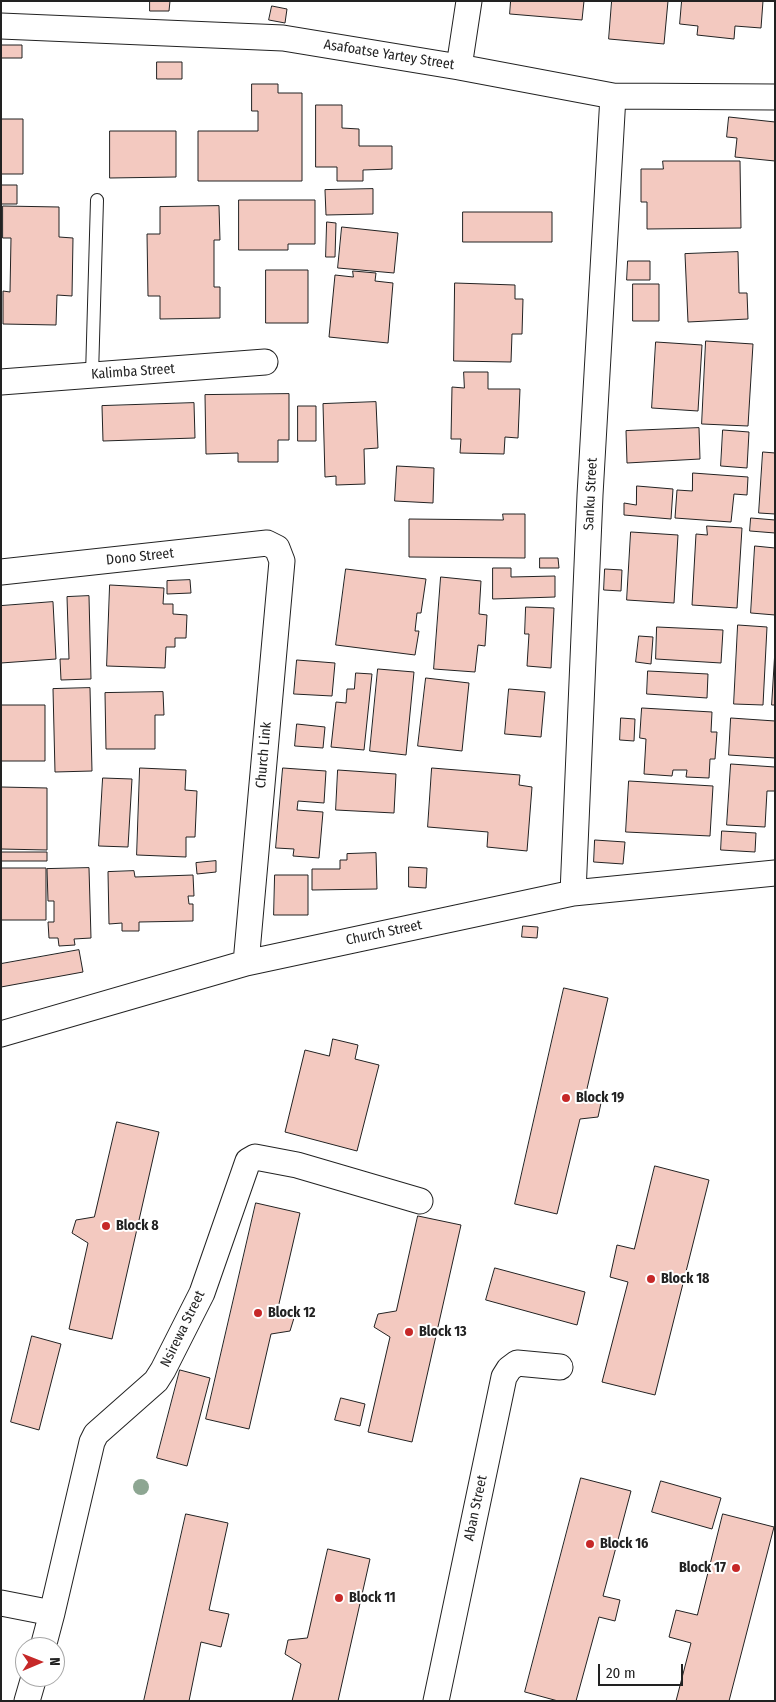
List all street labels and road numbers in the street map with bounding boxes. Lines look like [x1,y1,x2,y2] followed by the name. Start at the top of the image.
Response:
[323,36,455,74] street label: Asafoatse Yartey Street
[91,361,175,383] street label: Kalimba Street
[581,457,601,531] street label: Sanku Street
[105,545,175,569] street label: Dono Street
[253,721,275,789] street label: Church Link
[344,917,424,949] street label: Church Street
[157,1288,209,1370] street label: Nsirewa Street
[461,1474,491,1542] street label: Aban Street

